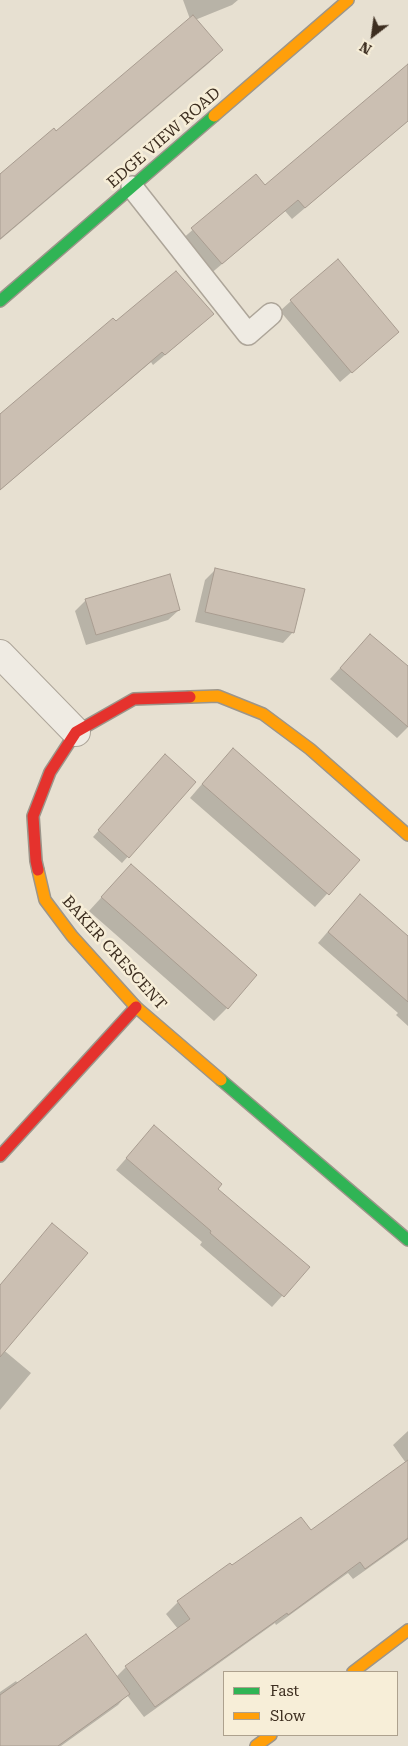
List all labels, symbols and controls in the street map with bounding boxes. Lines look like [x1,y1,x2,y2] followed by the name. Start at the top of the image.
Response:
[348,10,398,60] north arrow
[357,38,374,58] text: N
[103,84,225,192] street label: EDGE VIEW ROAD
[58,892,170,1014] street label: BAKER CRESCENT
[223,1671,398,1736] legend
[270,1682,299,1700] text: Fast
[270,1707,305,1725] text: Slow

